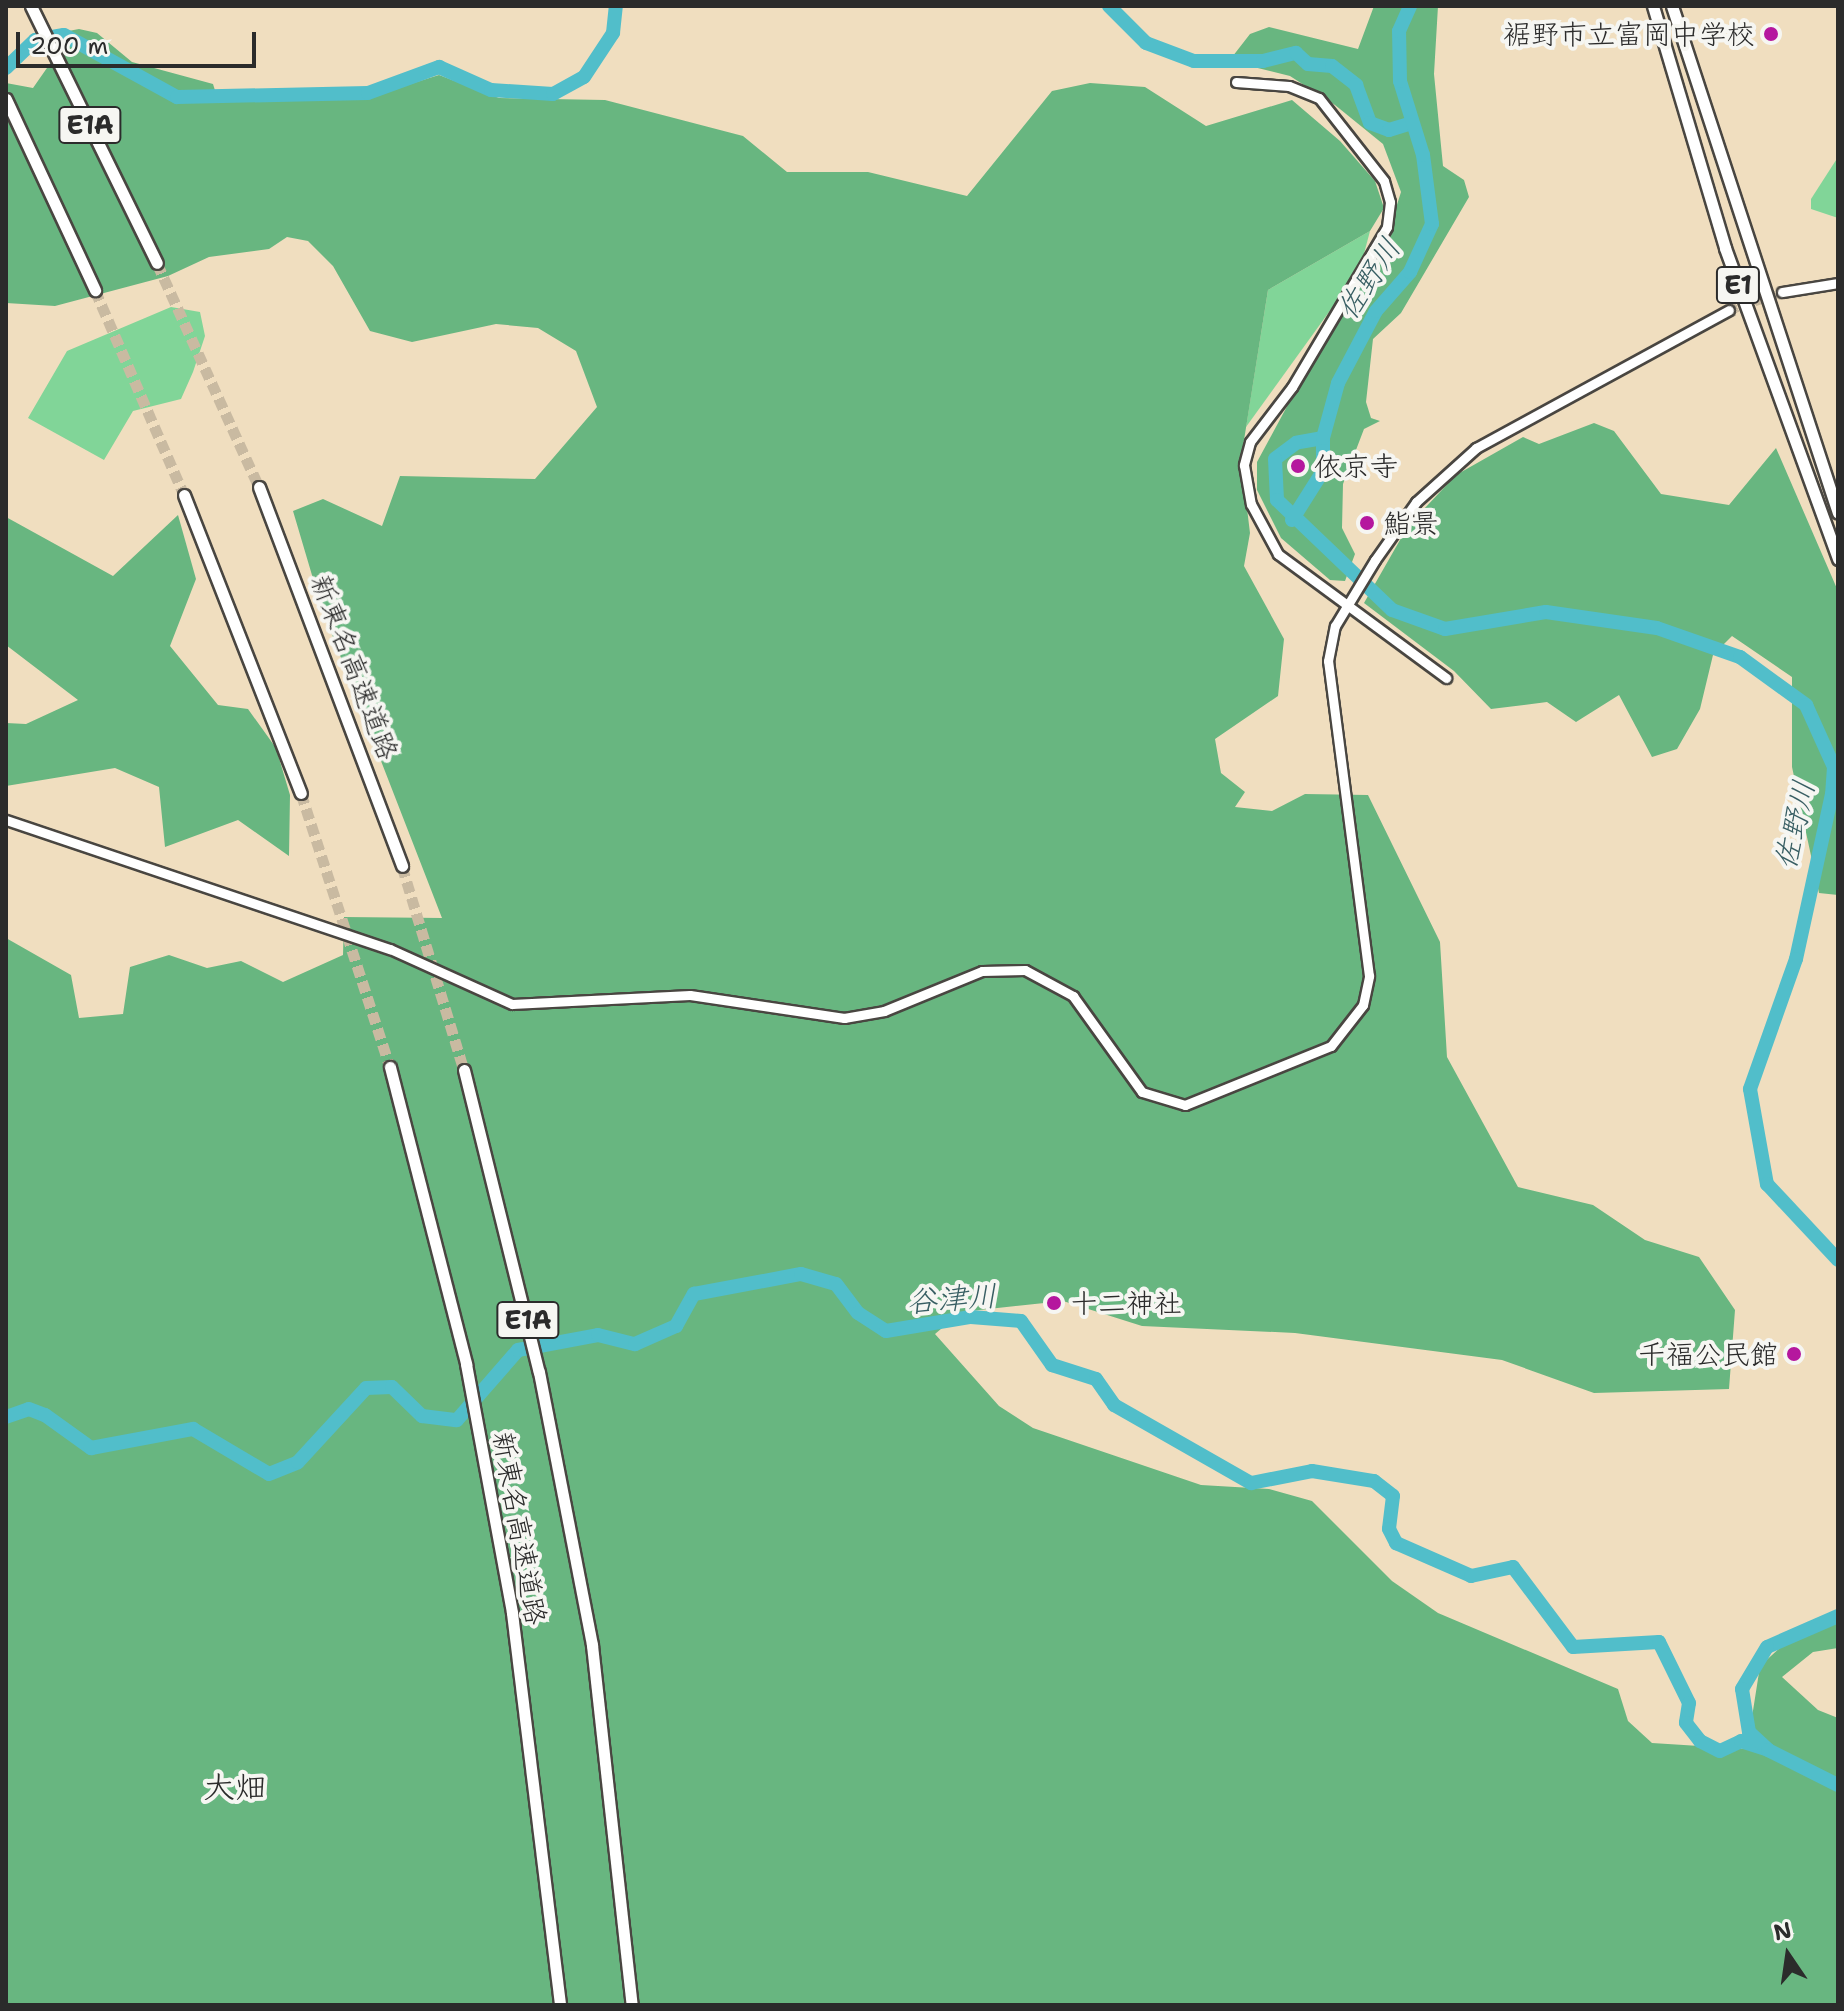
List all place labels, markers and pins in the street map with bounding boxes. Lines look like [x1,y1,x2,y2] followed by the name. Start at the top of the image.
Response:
[1503,17,1755,51] place label: 裾野市立富岡中学校
[1762,25,1780,43] marker: 裾野市立富岡中学校
[1314,449,1398,483] place label: 依京寺
[1289,457,1307,475] marker: 依京寺
[1383,506,1439,540] place label: 鮨景
[1358,514,1376,532] marker: 鮨景
[1070,1286,1182,1320] place label: 十二神社
[1045,1294,1063,1312] marker: 十二神社
[1638,1337,1778,1371] place label: 千福公民館
[1785,1345,1803,1363] marker: 千福公民館

